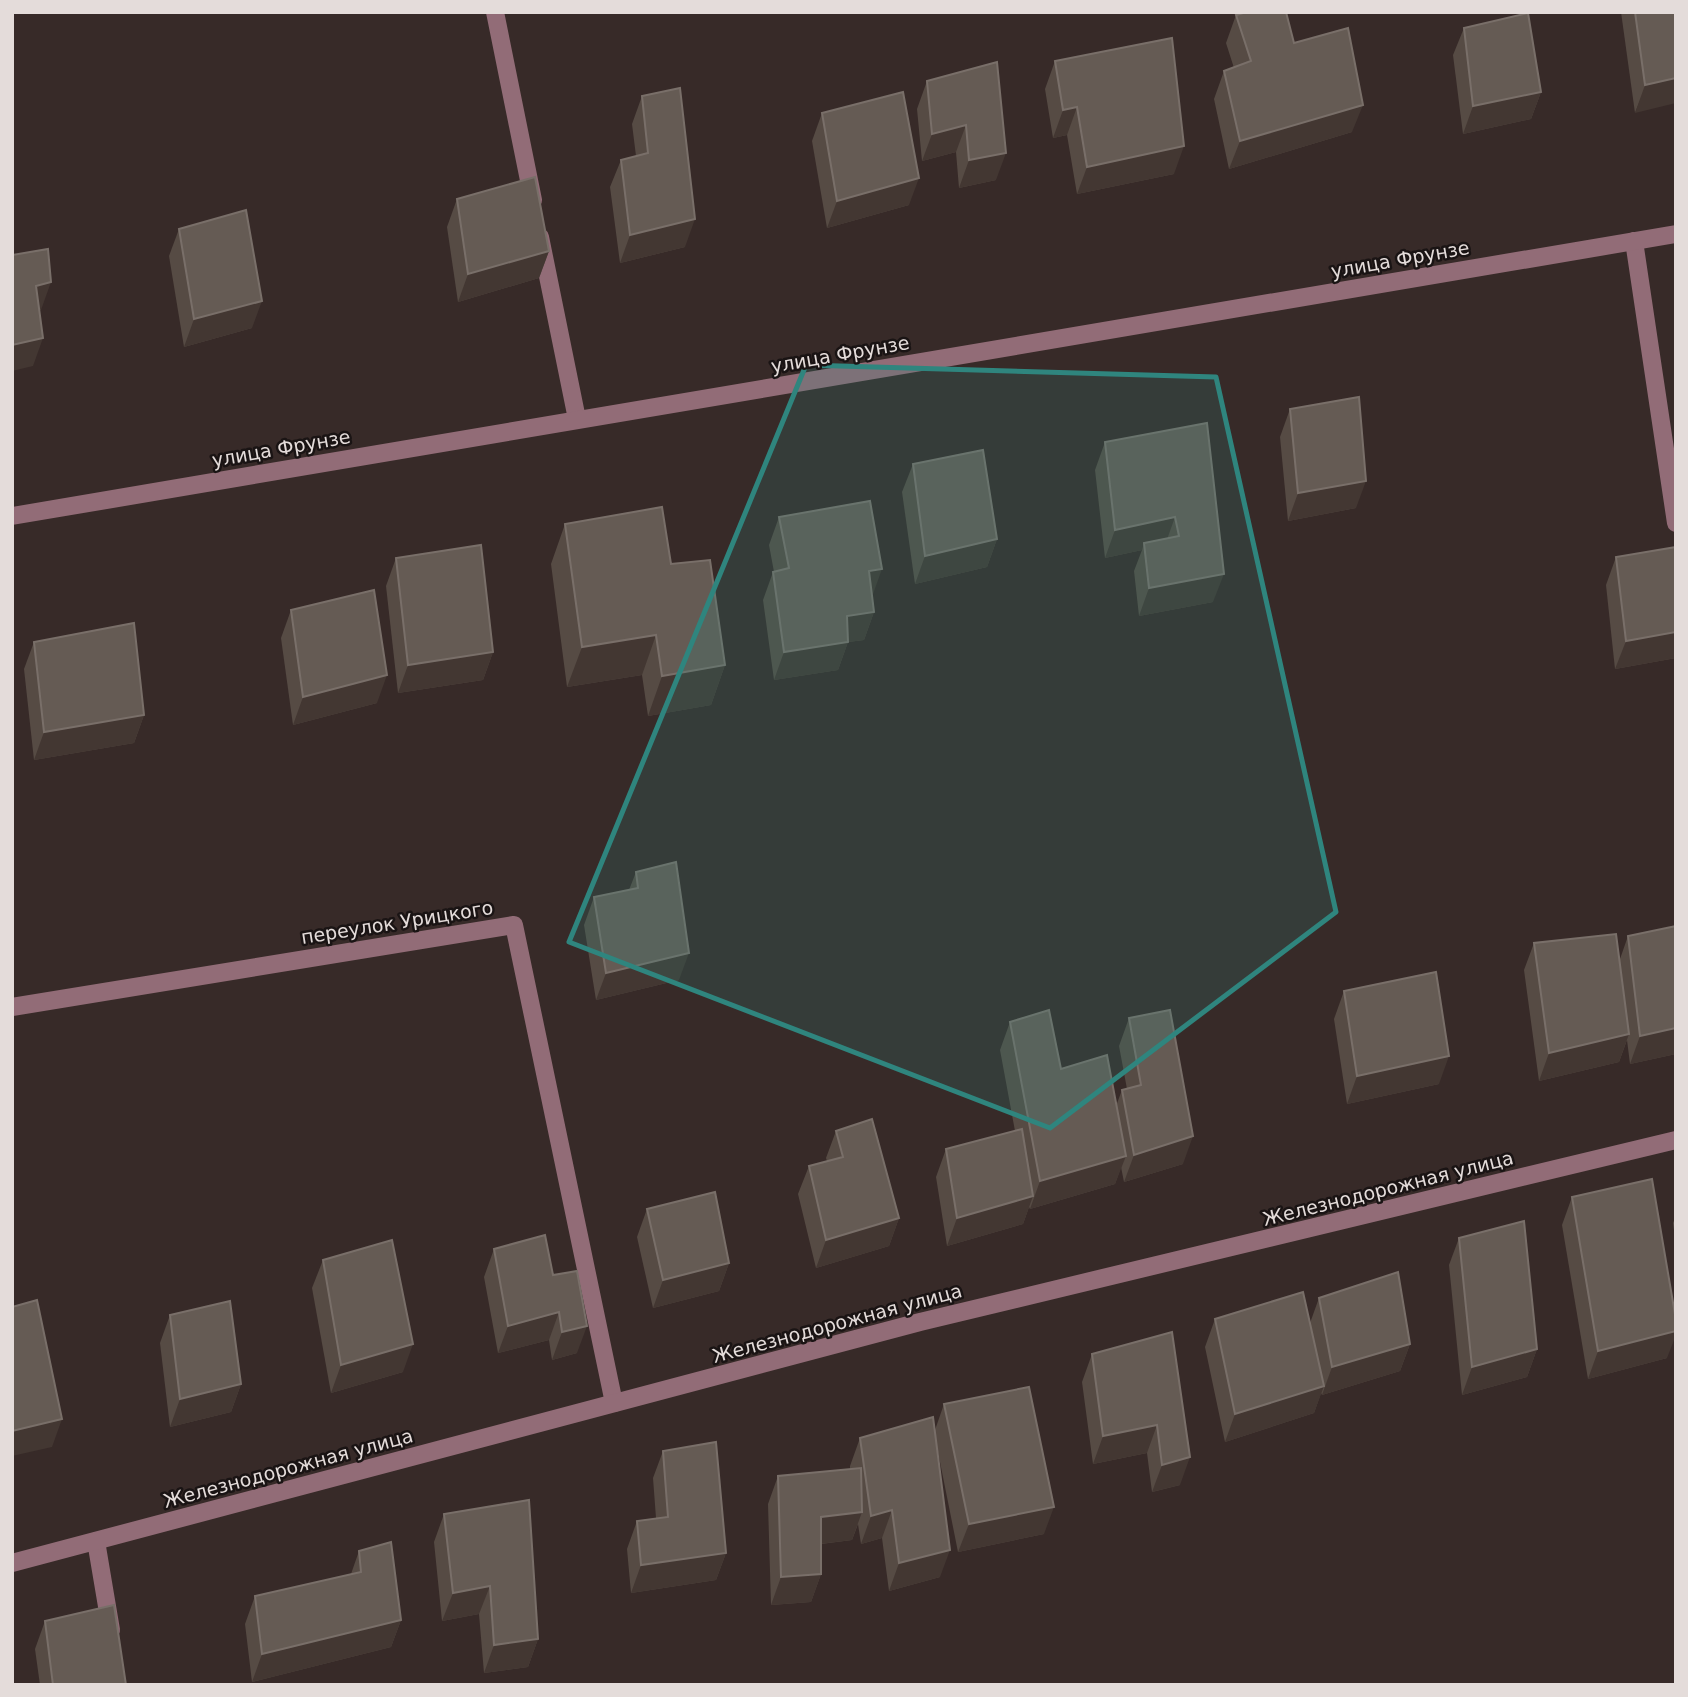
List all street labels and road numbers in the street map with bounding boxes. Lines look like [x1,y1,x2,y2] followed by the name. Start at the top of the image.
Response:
[1329,236,1471,282] street label: улица Фрунзе
[769,331,911,377] street label: улица Фрунзе
[210,425,352,471] street label: улица Фрунзе
[299,896,495,948] street label: переулок Урицкого
[1260,1146,1516,1230] street label: Железнодорожная улица
[710,1279,964,1367] street label: Железнодорожная улица
[161,1424,415,1512] street label: Железнодорожная улица

